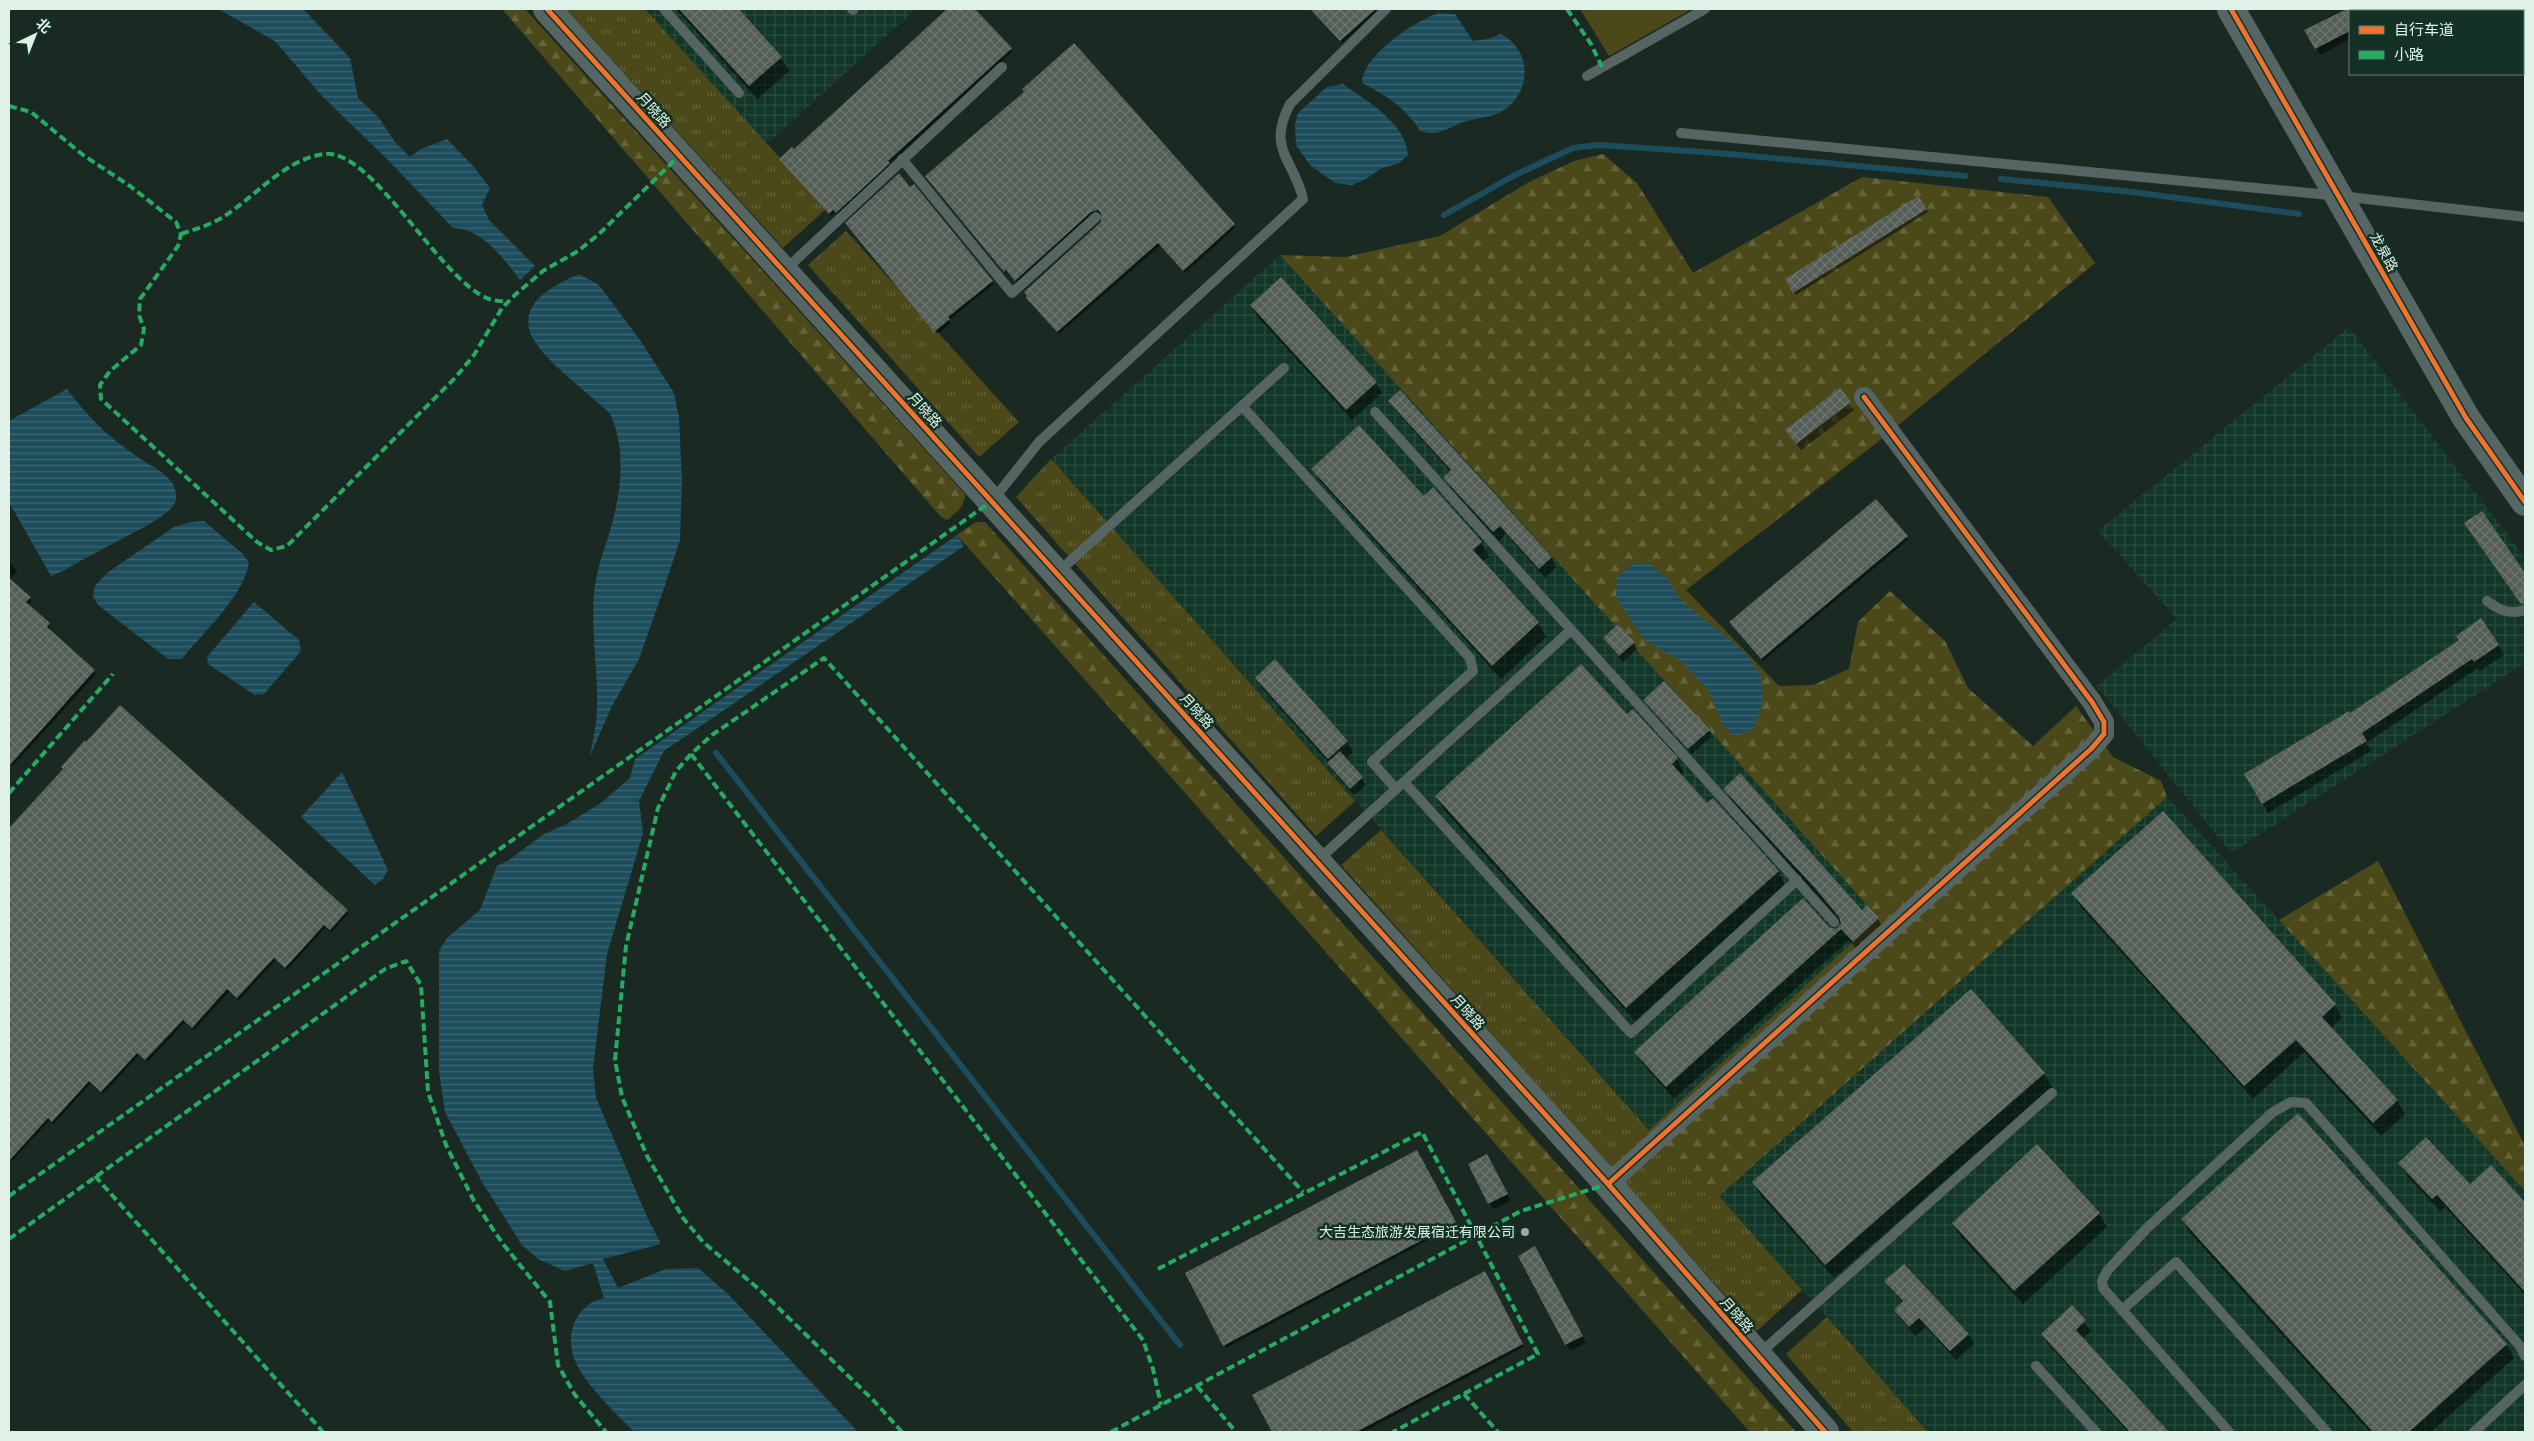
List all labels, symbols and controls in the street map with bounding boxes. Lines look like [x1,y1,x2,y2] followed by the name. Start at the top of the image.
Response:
[10,10,60,60] north arrow
[2349,10,2524,75] legend
[32,13,56,38] text: 北
[2394,18,2454,41] text: 自行车道
[2394,43,2424,66] text: 小路
[633,87,676,132] street label: 月晓路
[2365,228,2404,275] street label: 龙泉路
[904,387,947,432] street label: 月晓路
[1176,688,1219,733] street label: 月晓路
[1447,989,1490,1034] street label: 月晓路
[1319,1221,1515,1242] place label: 大吉生态旅游发展宿迁有限公司
[1519,1226,1531,1238] marker: 大吉生态旅游发展宿迁有限公司
[1716,1292,1759,1337] street label: 月晓路

